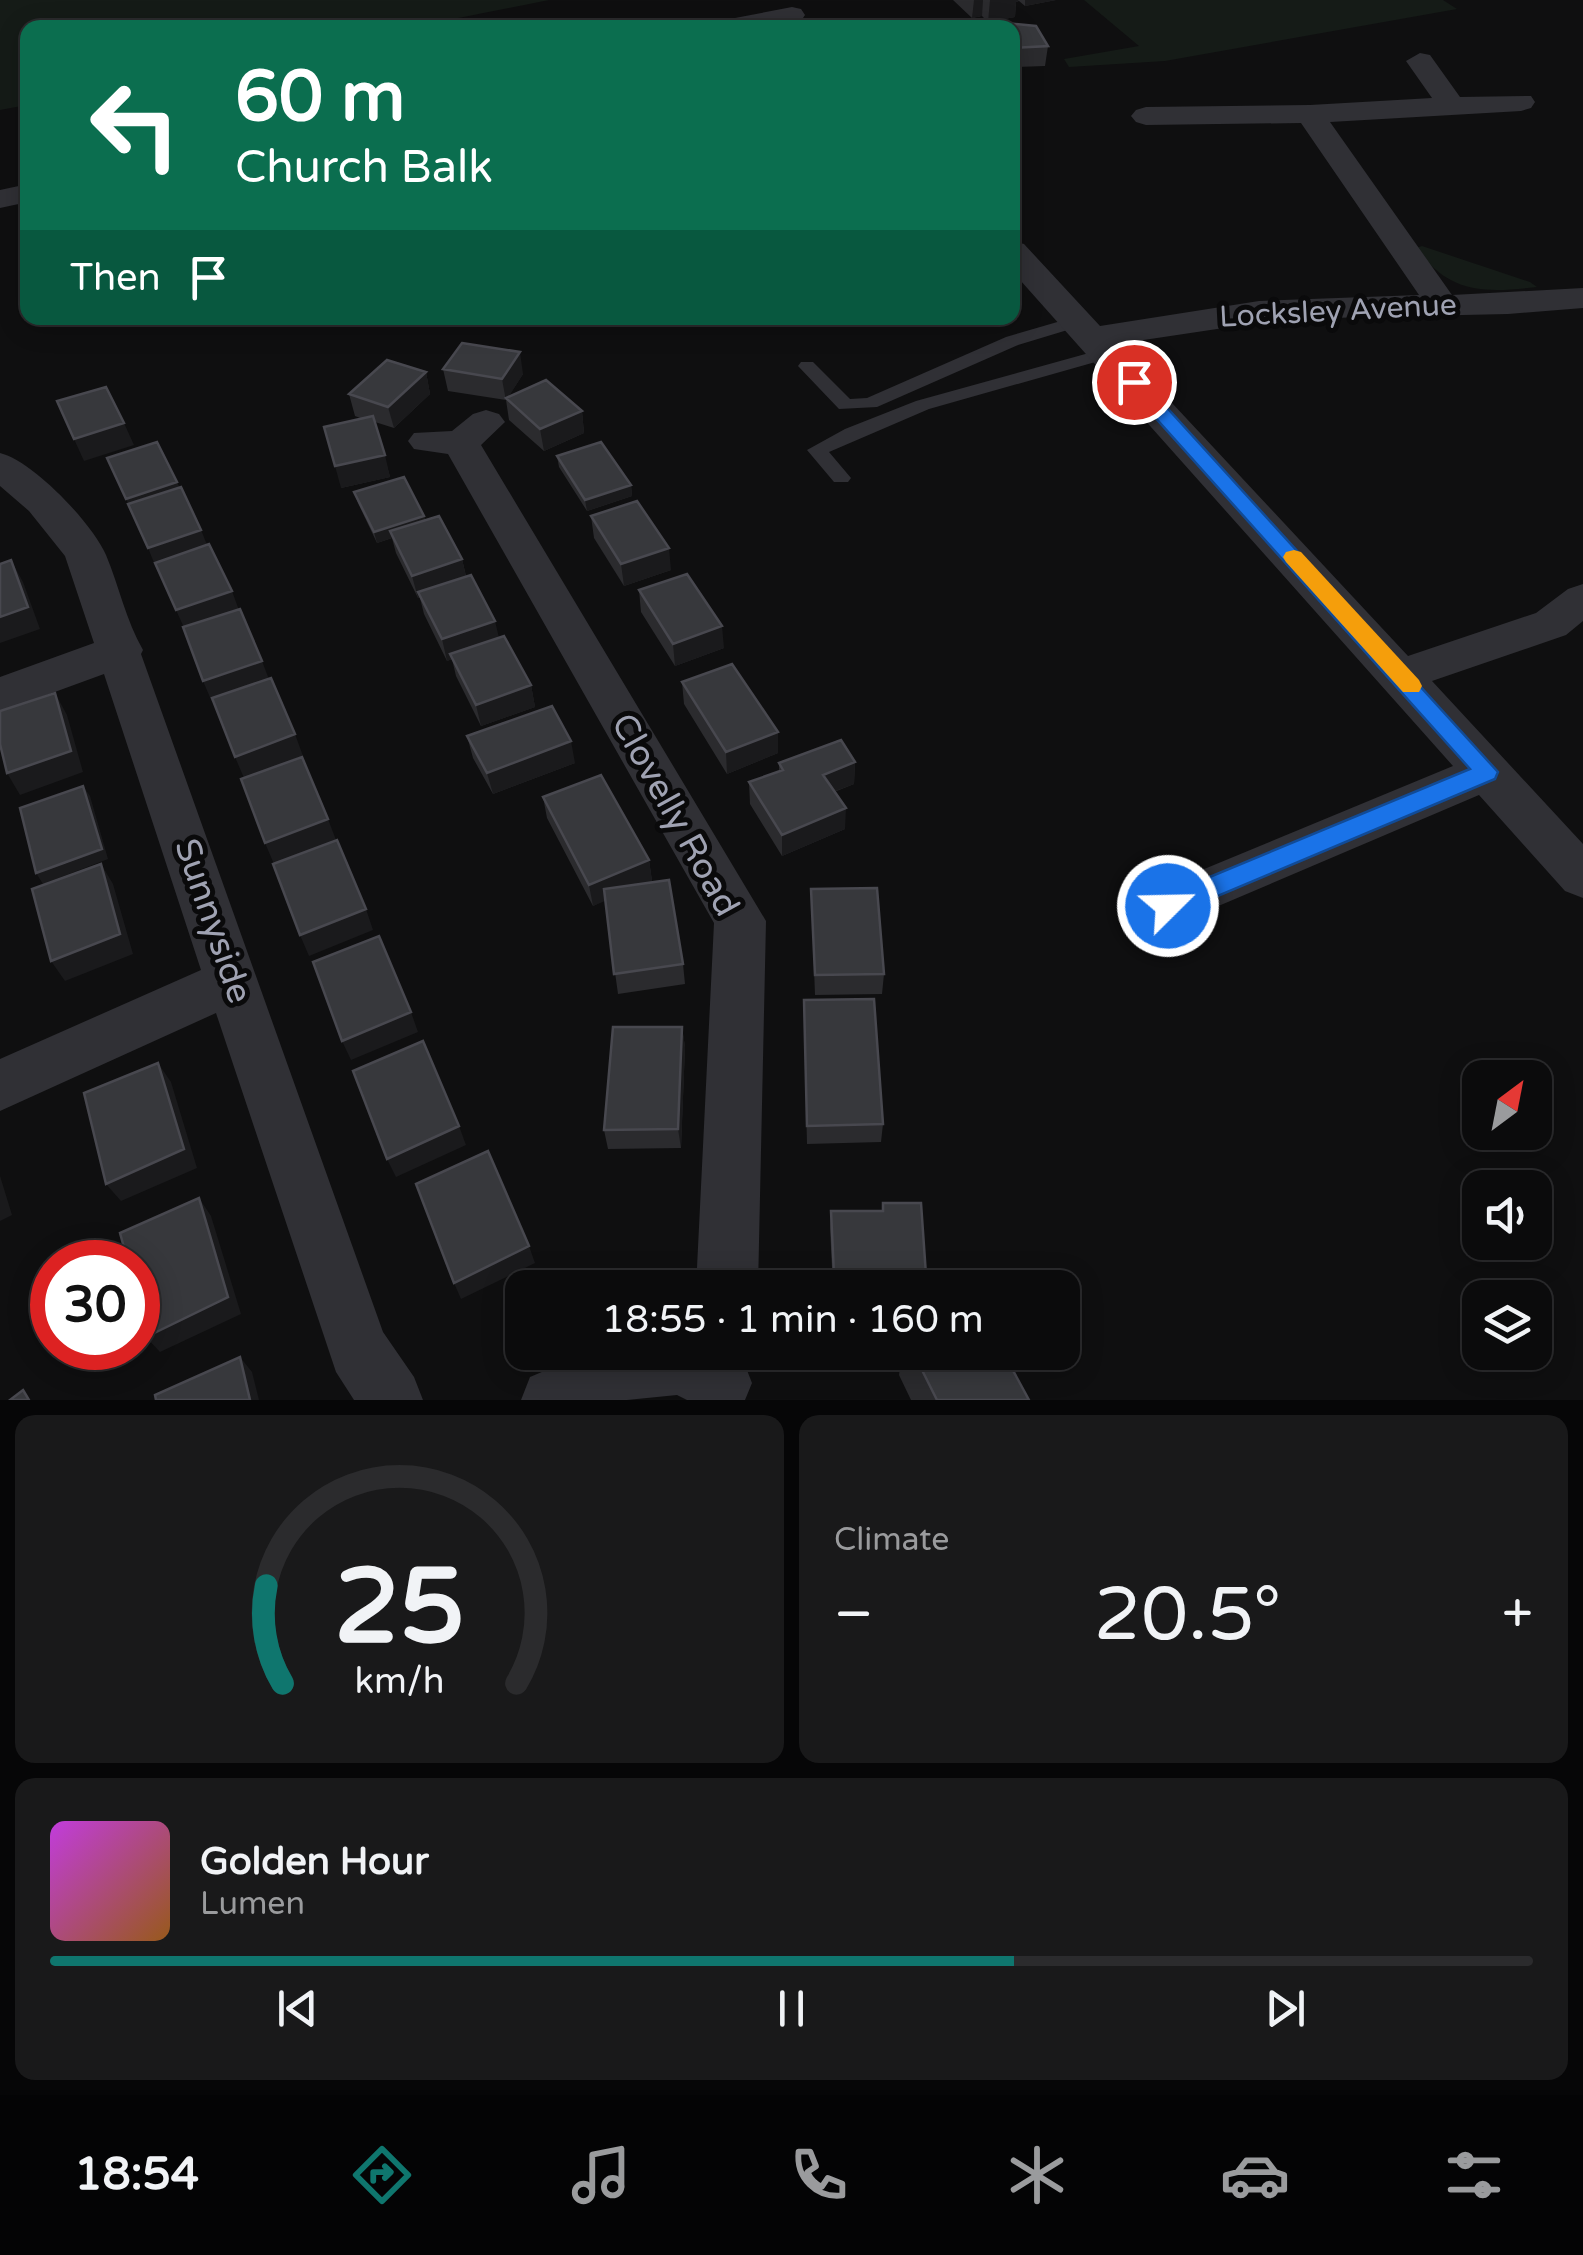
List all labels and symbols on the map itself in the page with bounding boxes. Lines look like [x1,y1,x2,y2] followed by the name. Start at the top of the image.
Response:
[1218,286,1458,336] street label: Locksley Avenue
[1092,340,1177,425] pin
[602,706,748,924] street label: Clovelly Road
[165,833,261,1009] street label: Sunnyside
[1116,854,1220,958] position arrow
[1462,1060,1552,1150] north arrow
[30,1240,160,1370] speed limit sign: 30

